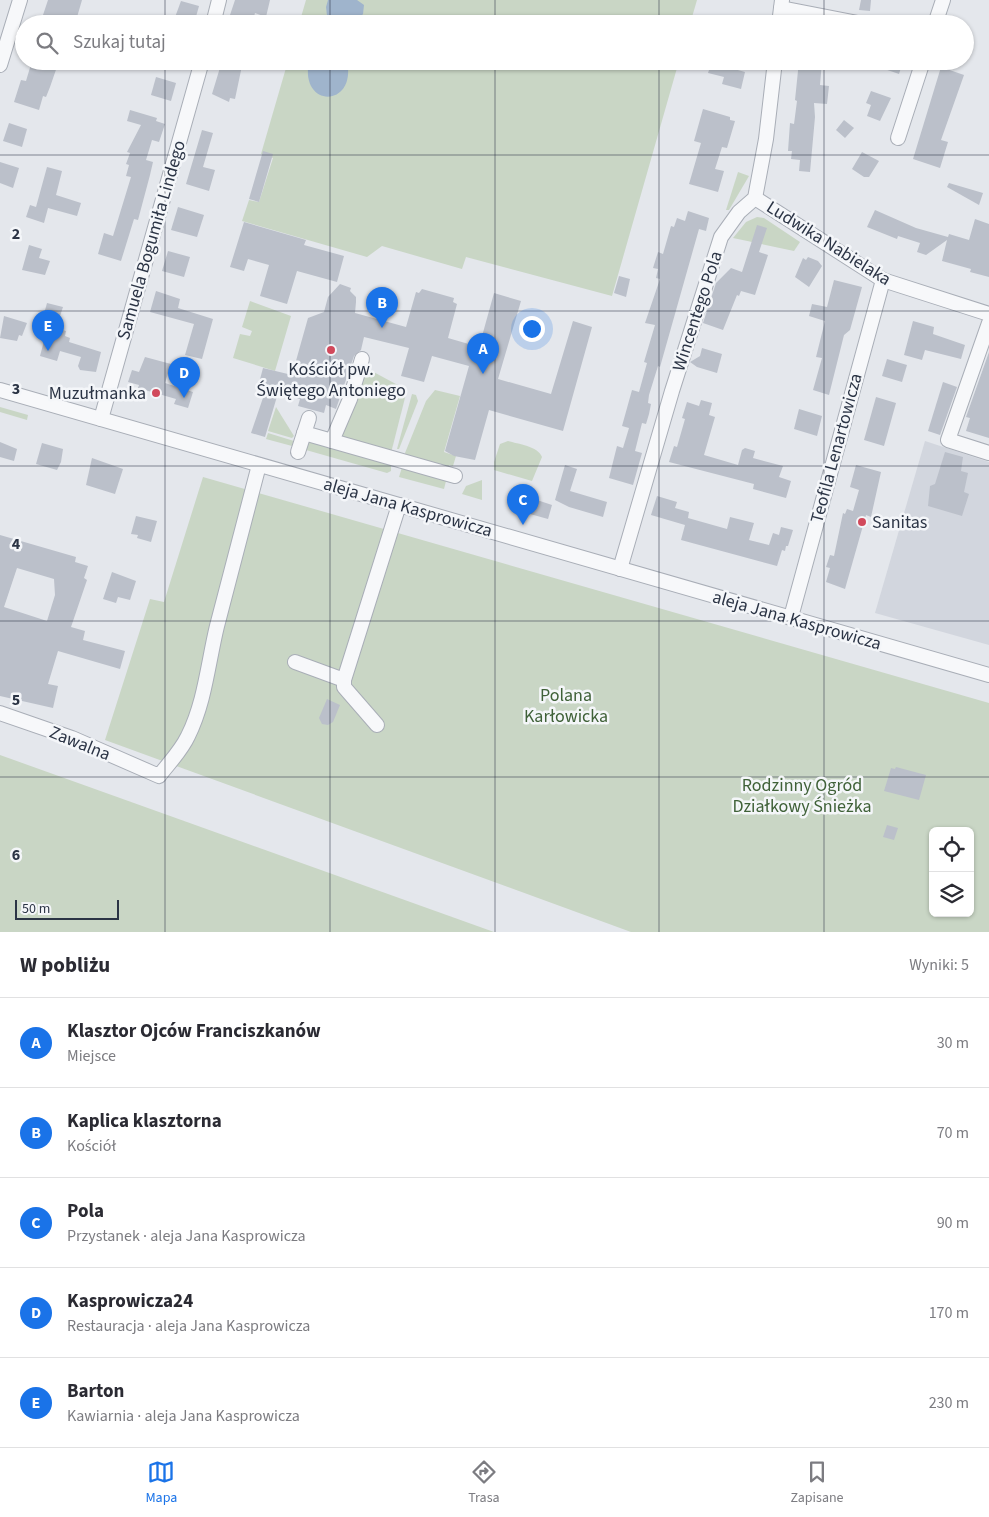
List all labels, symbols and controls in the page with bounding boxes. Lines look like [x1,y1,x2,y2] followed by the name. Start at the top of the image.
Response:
[15,15,974,70] search box
[33,29,61,57] icon: search
[73,29,166,56] text: Szukaj tutaj
[111,137,192,343] street label: Samuela Bogumiła Lindego
[762,195,896,292] street label: Ludwika Nabielaka
[12,223,20,245] text: 2
[666,248,729,374] street label: Wincentego Pola
[366,287,398,328] pin: B
[32,310,64,351] pin: E
[519,316,545,342] your location
[467,333,499,374] pin: A
[325,344,337,356] marker: Kościół pw. Świętego Antoniego
[168,357,200,398] pin: D
[256,357,406,403] place label: Kościół pw. Świętego Antoniego
[804,370,869,526] street label: Teofila Lenartowicza
[12,378,20,400] text: 3
[49,381,146,406] place label: Muzułmanka
[150,387,162,399] marker: Muzułmanka
[321,471,495,544] street label: aleja Jana Kasprowicza
[507,484,539,525] pin: C
[872,510,927,535] place label: Sanitas
[856,516,868,528] marker: Sanitas
[12,533,21,555] text: 4
[710,584,884,657] street label: aleja Jana Kasprowicza
[524,683,608,729] park label: Polana Karłowicka
[12,689,20,711] text: 5
[46,720,114,767] street label: Zawalna
[733,773,871,819] park label: Rodzinny Ogród Działkowy Śnieżka
[929,827,974,917] map controls
[929,827,974,872] button: locate
[12,844,20,866] text: 6
[929,872,974,917] button: layers
[15,897,119,920] scale bar
[22,899,50,919] text: 50 m
[20,950,110,980] text: W pobliżu
[909,954,969,976] text: Wyniki: 5
[67,1018,321,1045] text: Klasztor Ojców Franciszkanów
[31,1032,41,1054] text: A
[937,1032,969,1054] text: 30 m
[67,1045,116,1067] text: Miejsce
[67,1108,222,1135] text: Kaplica klasztorna
[31,1122,41,1144] text: B
[937,1122,969,1144] text: 70 m
[67,1135,116,1157] text: Kościół
[67,1198,104,1225] text: Pola
[31,1212,41,1234] text: C
[937,1212,969,1234] text: 90 m
[67,1225,305,1247] text: Przystanek · aleja Jana Kasprowicza
[67,1288,193,1315] text: Kasprowicza24
[31,1302,41,1324] text: D
[929,1302,969,1324] text: 170 m
[67,1315,310,1337] text: Restauracja · aleja Jana Kasprowicza
[67,1378,124,1405] text: Barton
[32,1392,40,1414] text: E
[929,1392,969,1414] text: 230 m
[67,1405,300,1427] text: Kawiarnia · aleja Jana Kasprowicza
[145,1458,177,1508] tab: Mapa
[468,1458,500,1508] tab: Trasa
[790,1458,844,1508] tab: Zapisane

